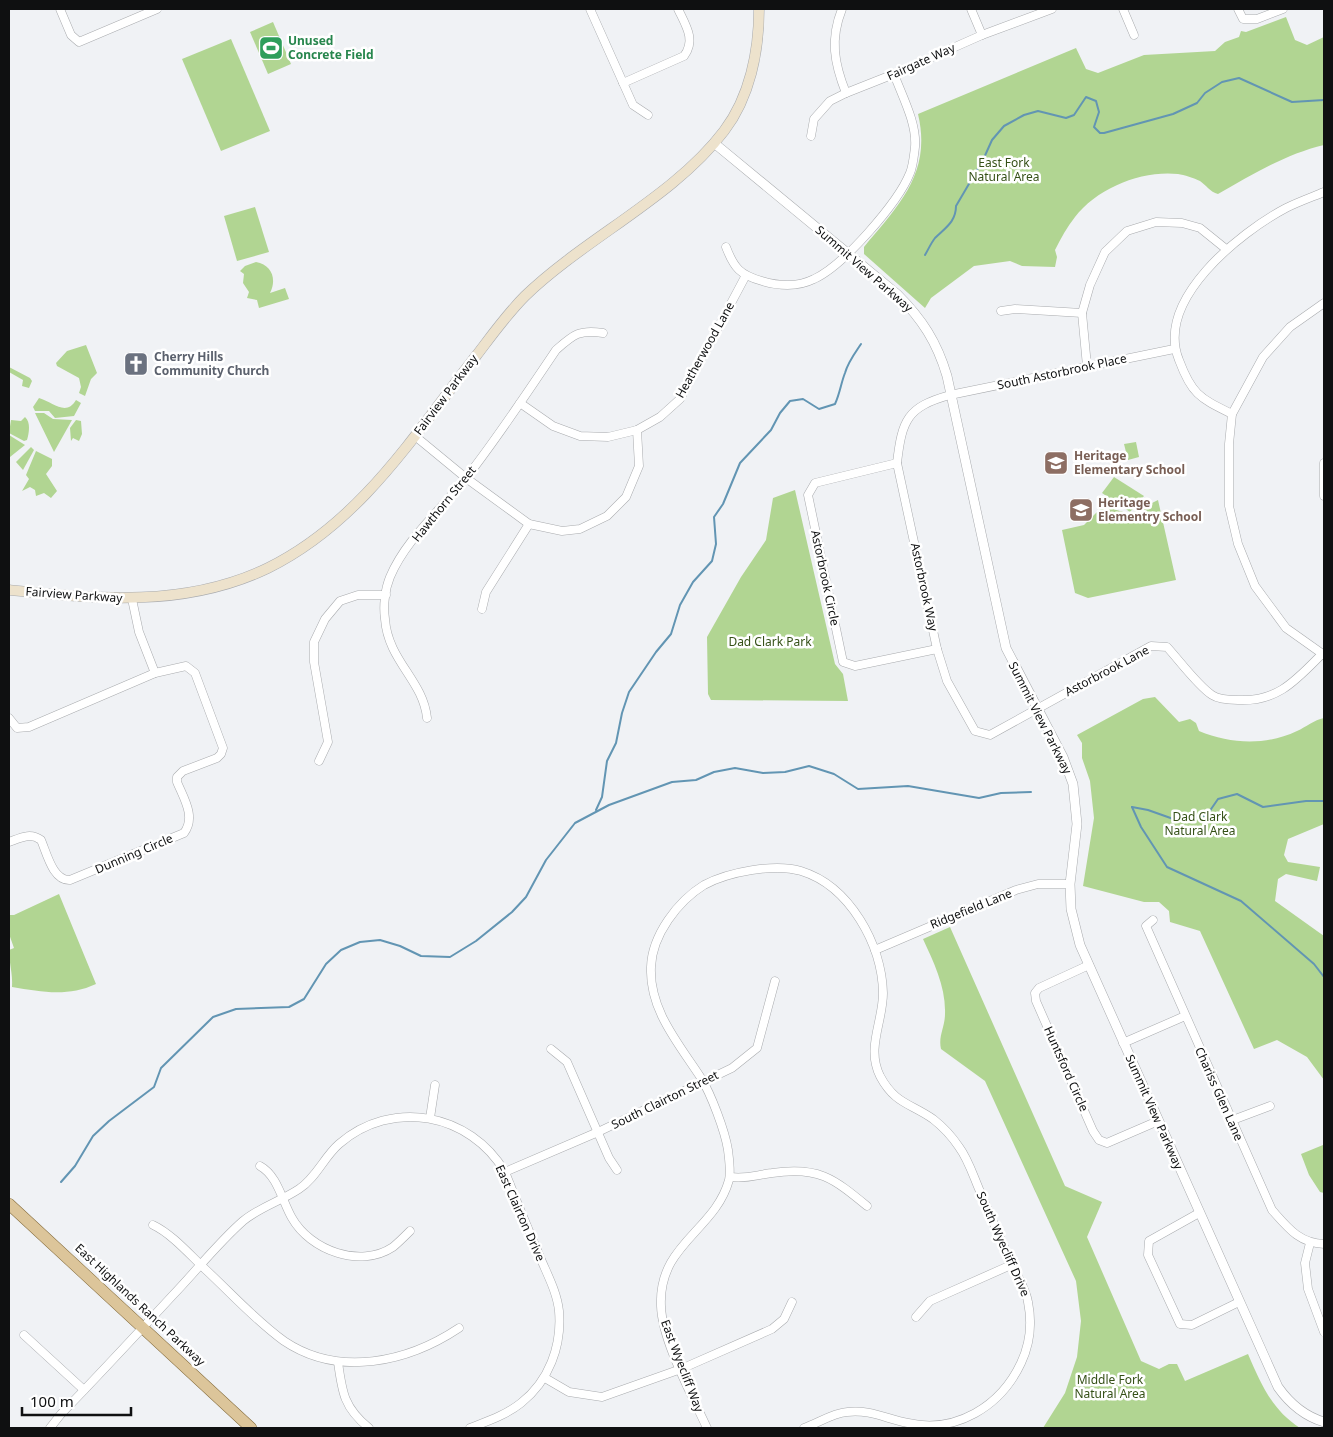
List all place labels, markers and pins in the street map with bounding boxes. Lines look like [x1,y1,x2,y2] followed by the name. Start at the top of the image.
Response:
[288,32,373,63] place label: Unused Concrete Field
[258,35,284,61] sports icon: Unused Concrete Field
[154,348,269,379] place label: Cherry Hills Community Church
[123,351,149,377] church icon: Cherry Hills Community Church
[1074,447,1185,478] place label: Heritage Elementary School
[1043,450,1069,476] school or university icon: Heritage Elementary School
[1098,494,1202,525] place label: Heritage Elementry School
[1068,497,1094,523] school or university icon: Heritage Elementry School

